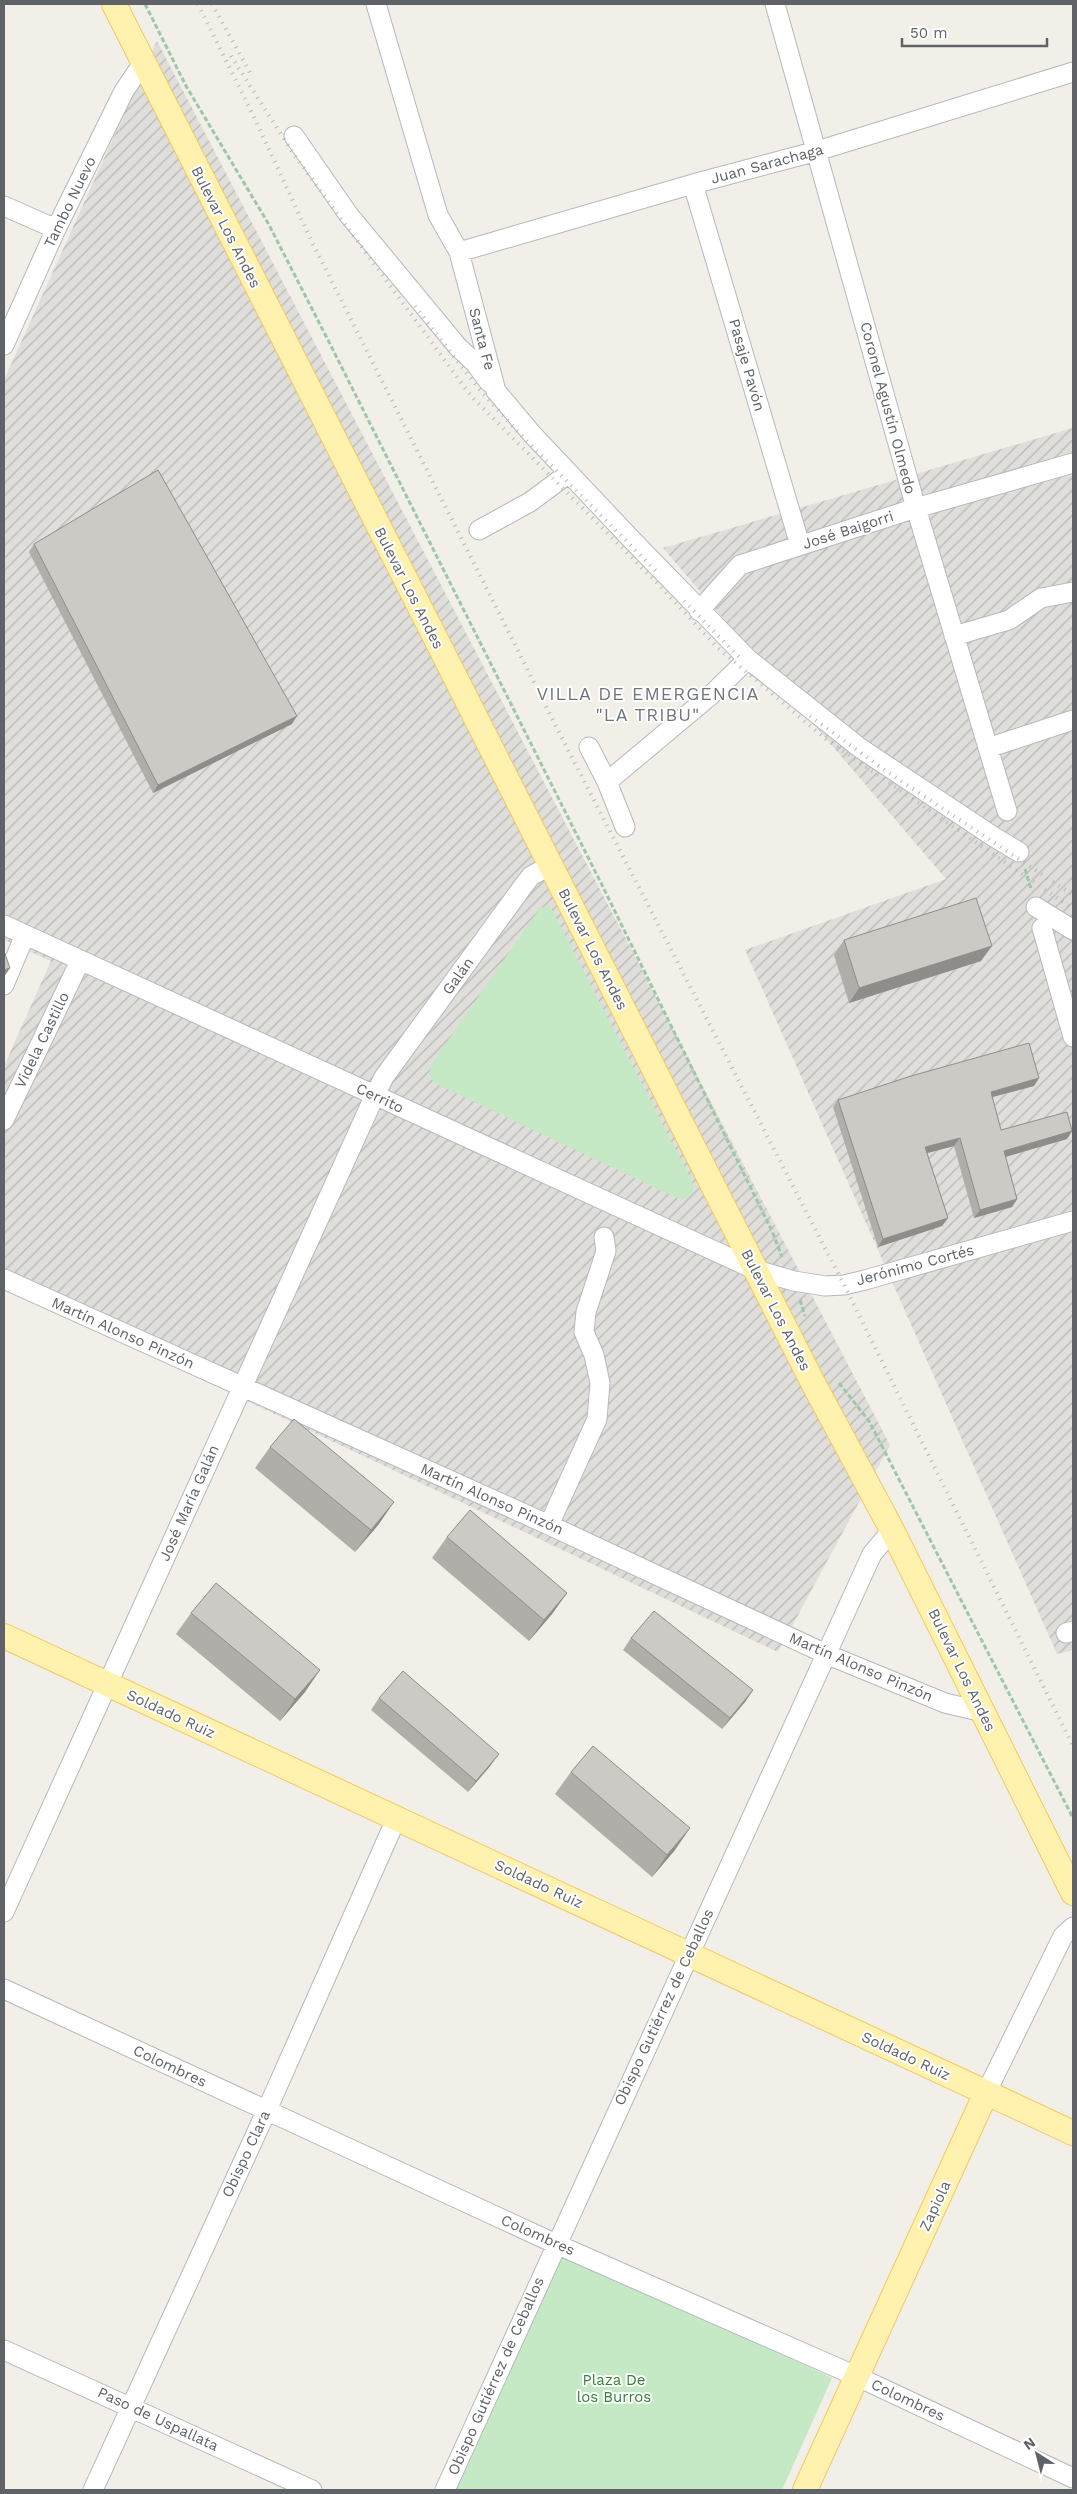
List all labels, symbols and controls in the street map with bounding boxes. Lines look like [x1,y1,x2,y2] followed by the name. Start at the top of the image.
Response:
[902,15,1047,47] scale bar
[910,24,947,42] text: 50 m
[709,140,826,188] street label: Juan Sarachaga
[40,153,100,251] street label: Tambo Nuevo
[187,163,265,291] street label: Bulevar Los Andes
[465,306,499,372] street label: Santa Fe
[725,317,769,413] street label: Pasaje Pavón
[856,320,920,496] street label: Coronel Agustín Olmedo
[800,507,896,553] street label: José Baigorri
[370,524,448,652] street label: Bulevar Los Andes
[537,683,759,725] district label: VILLA DE EMERGENCIA "LA TRIBU"
[554,885,632,1013] street label: Bulevar Los Andes
[438,954,478,998] street label: Galán
[11,989,73,1091] street label: Videla Castillo
[353,1079,407,1117] street label: Cerrito
[854,1241,976,1289] street label: Jerónimo Cortés
[737,1246,815,1374] street label: Bulevar Los Andes
[49,1293,197,1373] street label: Martín Alonso Pinzón
[155,1442,223,1564] street label: José María Galán
[418,1459,566,1539] street label: Martín Alonso Pinzón
[924,1606,1000,1734] street label: Bulevar Los Andes
[786,1629,936,1705] street label: Martín Alonso Pinzón
[124,1686,218,1742] street label: Soldado Ruiz
[492,1856,586,1912] street label: Soldado Ruiz
[610,1906,718,2108] street label: Obispo Gutiérrez de Ceballos
[859,2028,953,2084] street label: Soldado Ruiz
[130,2041,210,2091] street label: Colombres
[218,2107,274,2200] street label: Obispo Clara
[916,2178,955,2234] street label: Zapiola
[498,2211,578,2259] street label: Colombres
[444,2274,548,2478] street label: Obispo Gutiérrez de Ceballos
[577,2371,651,2406] park label: Plaza De los Burros
[868,2375,948,2425] street label: Colombres
[95,2383,222,2455] street label: Paso de Uspallata
[1012,2429,1062,2479] north arrow
[1020,2434,1038,2453] text: N

